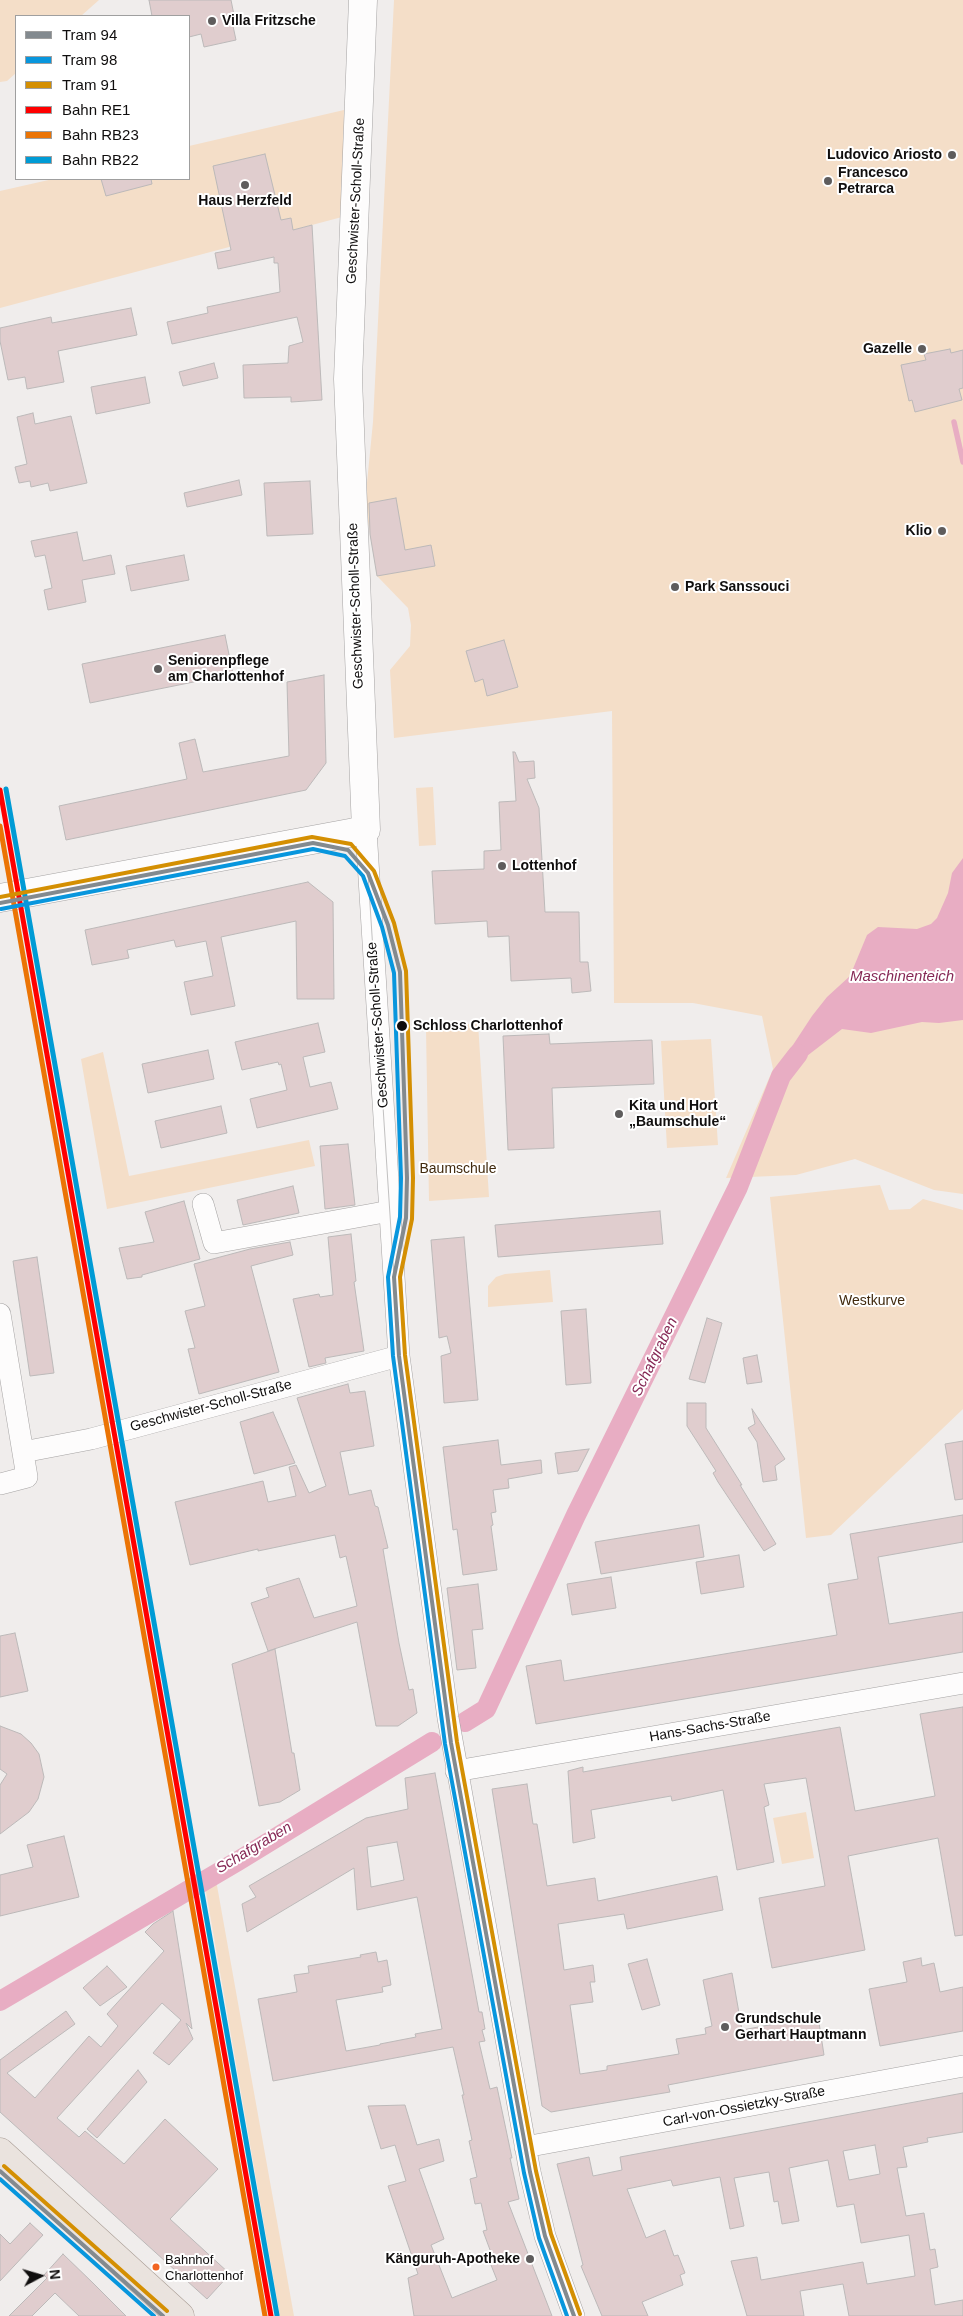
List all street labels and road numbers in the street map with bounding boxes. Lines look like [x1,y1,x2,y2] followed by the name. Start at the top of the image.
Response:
[343,117,369,285] street label: Geschwister-Scholl-Straße
[345,523,367,689] street label: Geschwister-Scholl-Straße
[364,941,392,1109] street label: Geschwister-Scholl-Straße
[128,1376,294,1436] street label: Geschwister-Scholl-Straße
[648,1708,772,1746] street label: Hans-Sachs-Straße
[661,2083,827,2131] street label: Carl-von-Ossietzky-Straße

